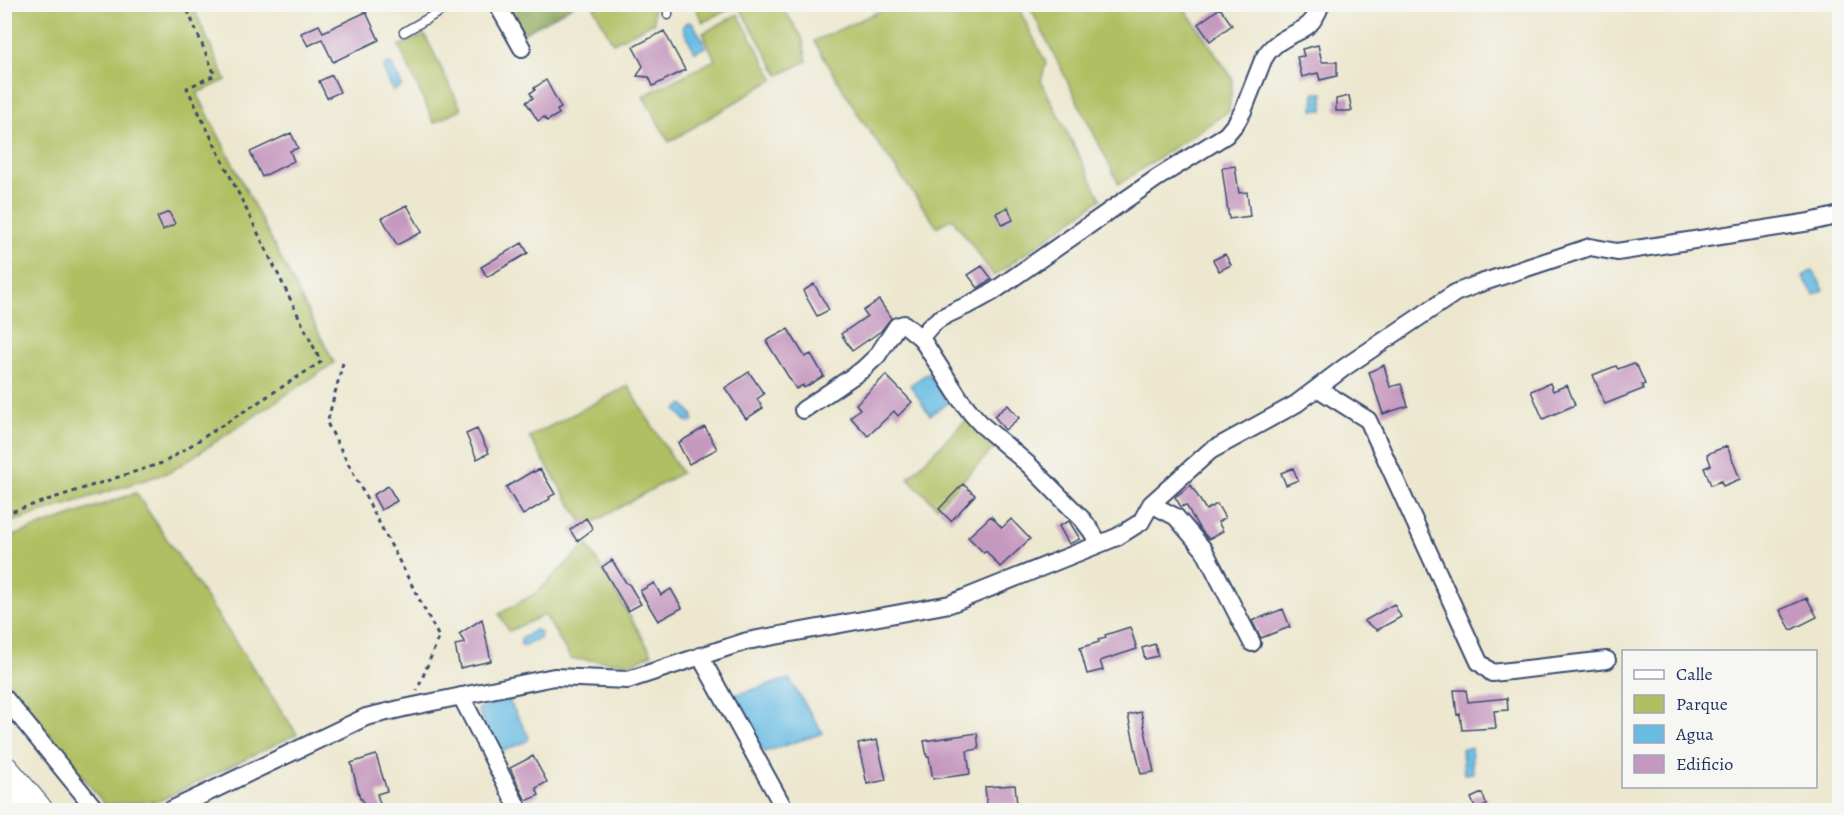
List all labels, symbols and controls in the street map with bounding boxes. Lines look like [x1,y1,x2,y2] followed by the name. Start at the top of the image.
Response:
[1622,650,1817,788] legend
[1676,662,1713,686] text: Calle
[1676,692,1728,716] text: Parque
[1675,722,1714,746] text: Agua
[1676,752,1733,776] text: Edificio

